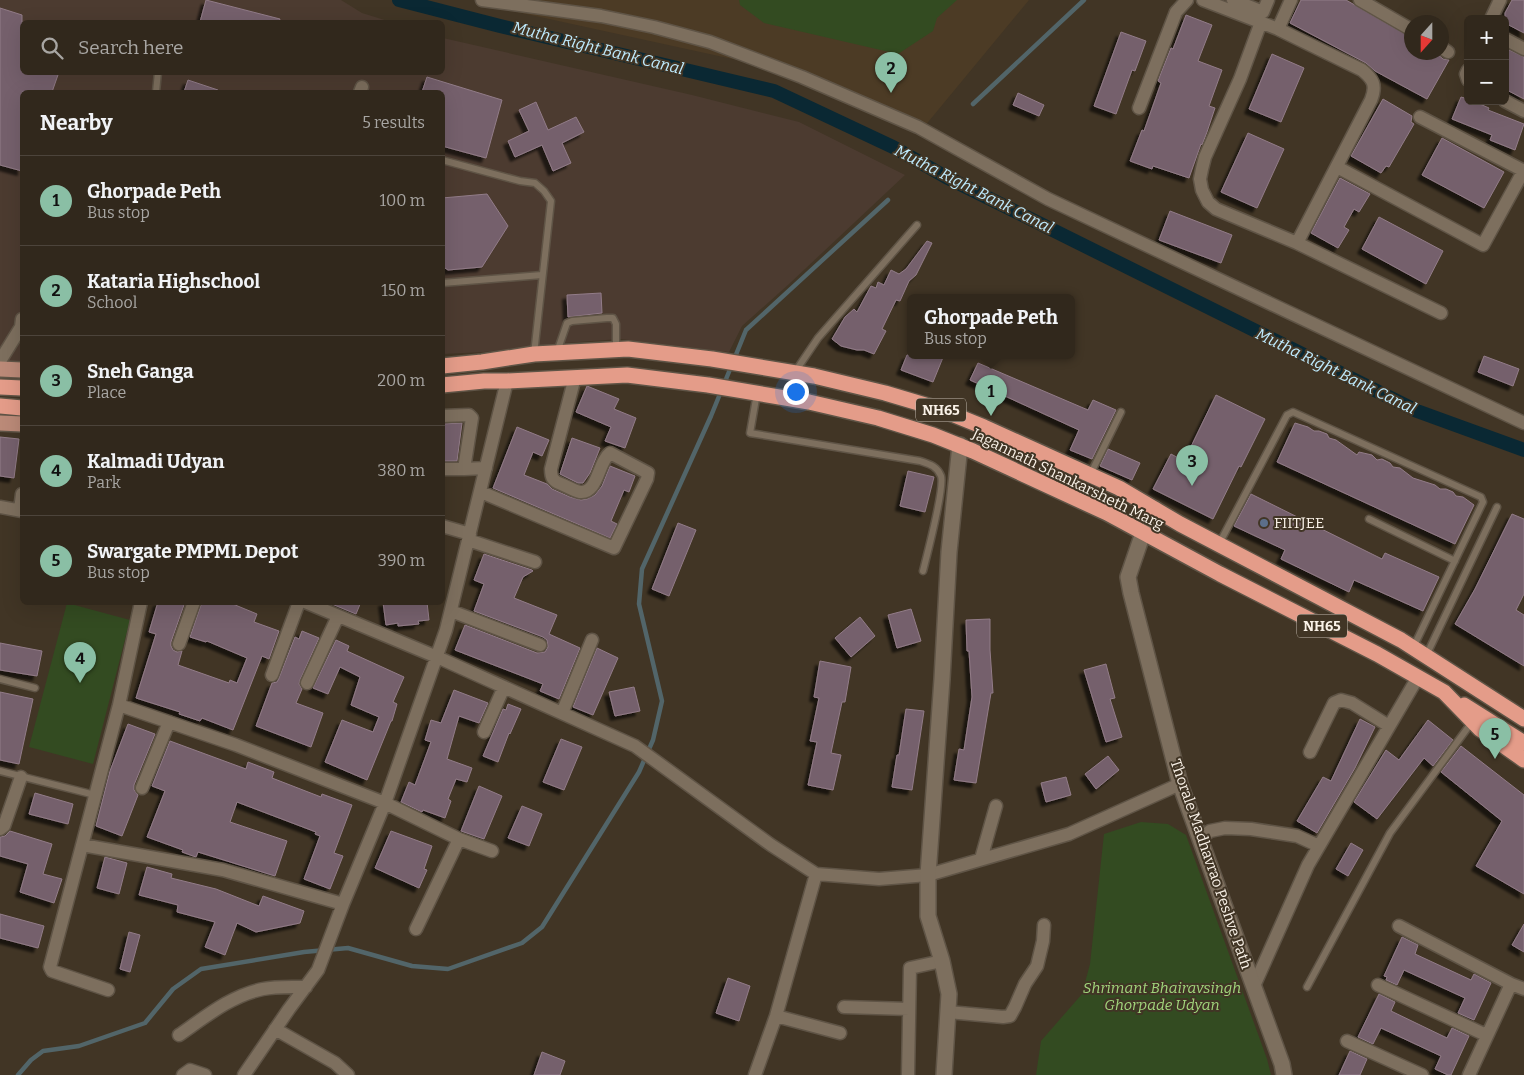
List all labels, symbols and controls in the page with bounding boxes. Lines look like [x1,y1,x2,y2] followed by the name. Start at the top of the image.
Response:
[1404,15,1449,60] north arrow
[1464,15,1509,105] map controls
[1464,15,1509,60] button: +
[510,18,686,78] water label: Mutha Right Bank Canal
[20,20,445,75] search box
[38,34,66,62] icon: search
[78,36,183,59] text: Search here
[875,52,907,93] pin: 2
[1464,60,1509,105] button: −
[40,110,113,136] text: Nearby
[362,113,425,132] text: 5 results
[891,141,1057,237] water label: Mutha Right Bank Canal
[87,180,221,203] text: Ghorpade Peth
[53,191,59,210] text: 1
[380,191,425,210] text: 100 m
[87,203,150,222] text: Bus stop
[87,270,260,293] text: Kataria Highschool
[51,281,61,300] text: 2
[381,281,425,300] text: 150 m
[87,293,137,312] text: School
[907,294,1075,359] popup
[924,306,1058,329] text: Ghorpade Peth
[1253,324,1419,418] water label: Mutha Right Bank Canal
[924,329,987,348] text: Bus stop
[87,360,194,383] text: Sneh Ganga
[51,371,61,390] text: 3
[377,371,425,390] text: 200 m
[975,375,1007,416] pin: 1
[783,379,809,405] your location
[87,383,126,402] text: Place
[916,398,966,422] road number: NH65
[968,424,1167,533] street label: Jagannath Shankarsheth Marg
[1176,445,1208,486] pin: 3
[87,450,225,473] text: Kalmadi Udyan
[51,461,61,480] text: 4
[378,461,425,480] text: 380 m
[87,473,121,492] text: Park
[1274,514,1324,532] place label: FIITJEE
[1258,517,1270,529] marker: FIITJEE
[87,540,299,563] text: Swargate PMPML Depot
[52,551,60,570] text: 5
[378,551,425,570] text: 390 m
[87,563,150,582] text: Bus stop
[1297,614,1347,638] road number: NH65
[64,642,96,683] pin: 4
[1479,718,1511,759] pin: 5
[1167,757,1256,972] street label: Thorale Madhavrao Peshve Path
[1083,979,1241,1014] park label: Shrimant Bhairavsingh Ghorpade Udyan

